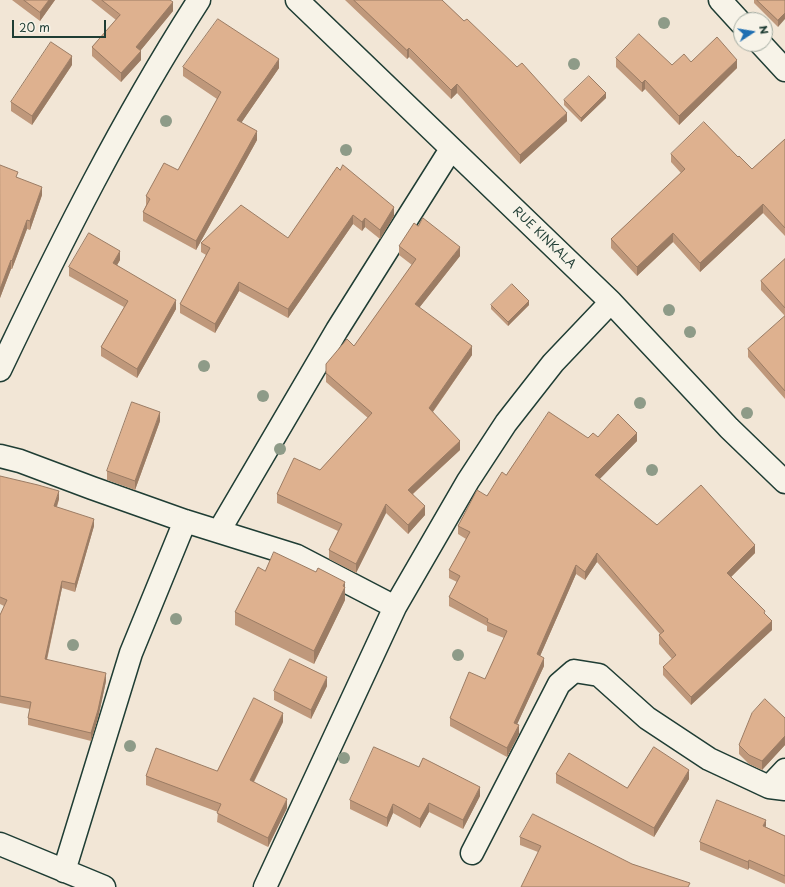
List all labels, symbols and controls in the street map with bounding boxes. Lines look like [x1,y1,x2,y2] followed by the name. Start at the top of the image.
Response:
[14,12,108,38] scale bar
[733,12,773,52] north arrow
[19,18,50,36] text: 20 m
[755,24,773,36] text: N
[509,204,579,272] street label: RUE KINKALA

